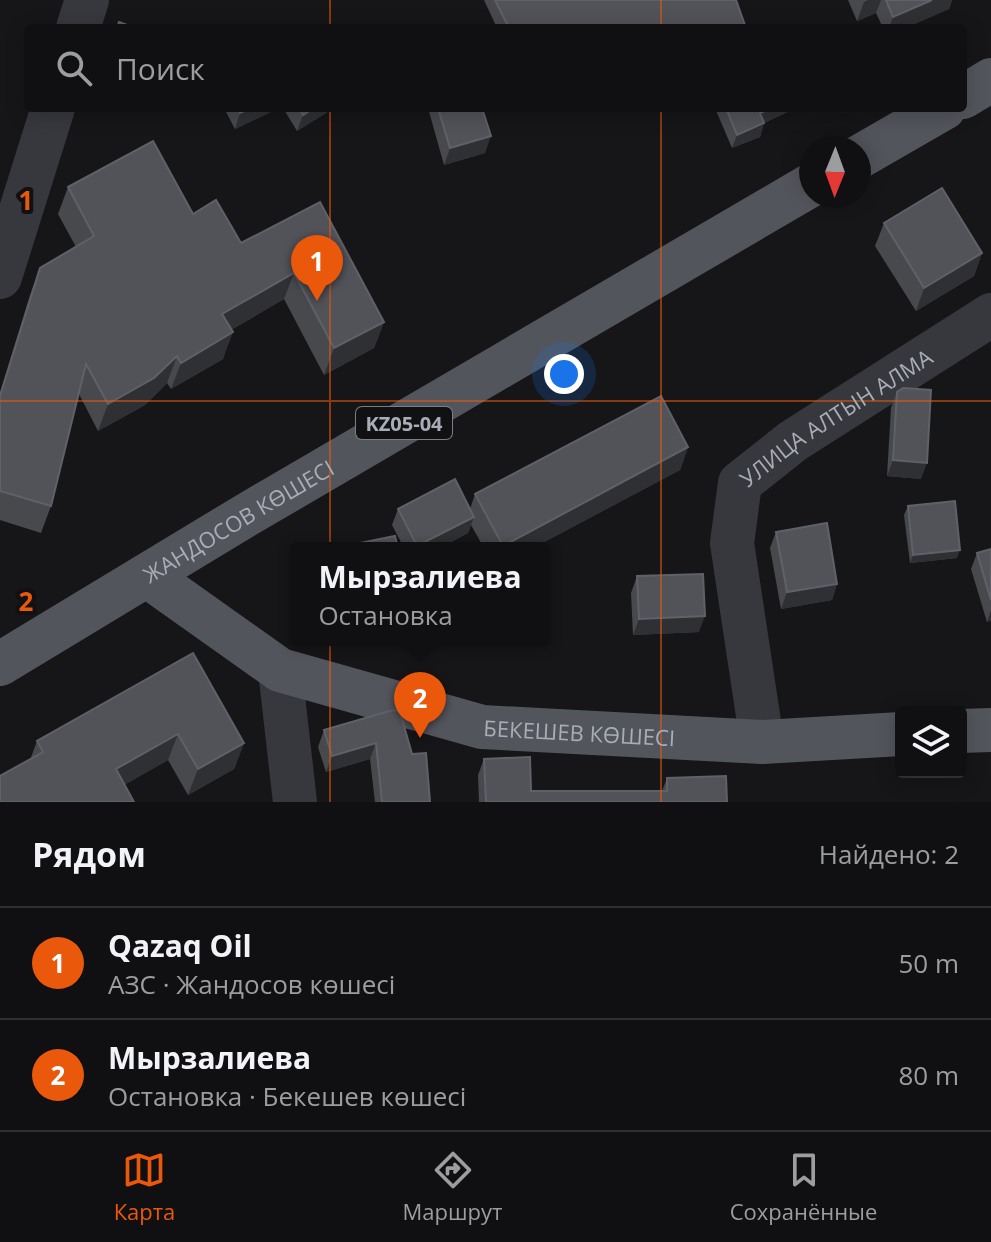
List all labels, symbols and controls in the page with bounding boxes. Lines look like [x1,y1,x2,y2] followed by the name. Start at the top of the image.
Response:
[24,24,967,112] search box
[52,46,96,90] icon: search
[116,48,205,89] text: Поиск
[799,136,871,208] north arrow
[19,182,33,218] text: 1
[291,235,343,301] pin: 1
[733,341,938,493] street label: УЛИЦА АЛТЫН АЛМА
[544,354,584,394] your location
[356,407,452,439] road number: KZ05-04
[137,452,339,589] street label: ЖАНДОСОВ КӨШЕСІ
[290,542,550,646] popup
[318,556,522,597] text: Мырзалиева
[19,583,34,619] text: 2
[318,597,453,633] text: Остановка
[394,672,446,738] pin: 2
[895,706,967,778] map controls
[895,706,967,778] button: layers
[483,712,676,752] street label: БЕКЕШЕВ КӨШЕСІ
[32,831,146,877] text: Рядом
[819,836,959,872] text: Найдено: 2
[108,925,252,966] text: Qazaq Oil
[51,945,65,981] text: 1
[898,945,959,981] text: 50 m
[108,966,395,1002] text: АЗС · Жандосов көшесі
[108,1037,311,1078] text: Мырзалиева
[51,1057,65,1093] text: 2
[898,1057,959,1093] text: 80 m
[108,1078,466,1114] text: Остановка · Бекешев көшесі
[114,1148,175,1226] tab: Карта
[403,1148,502,1226] tab: Маршрут
[730,1148,877,1226] tab: Сохранённые

